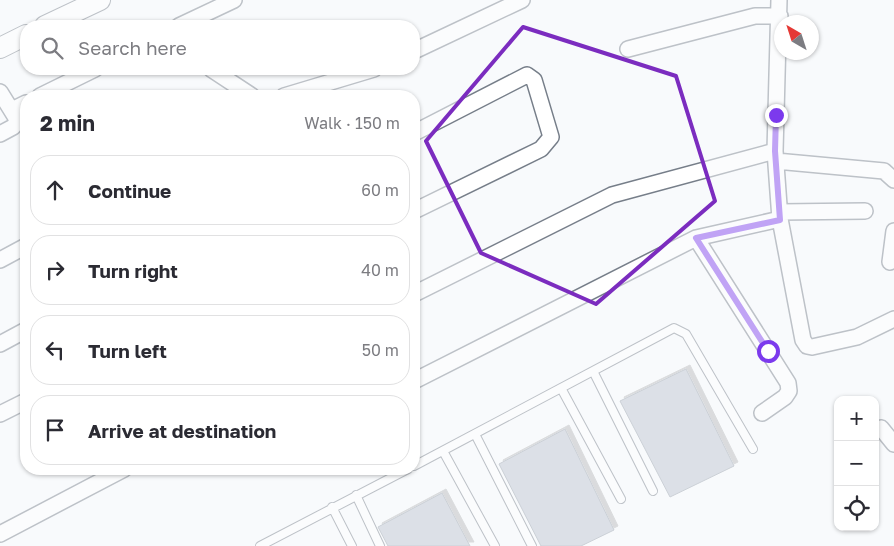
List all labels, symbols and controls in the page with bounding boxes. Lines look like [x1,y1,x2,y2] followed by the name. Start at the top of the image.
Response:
[774,15,819,60] north arrow
[20,20,420,75] search box
[38,34,66,62] icon: search
[78,36,187,59] text: Search here
[765,104,788,127] route end
[40,110,95,136] text: 2 min
[304,113,400,133] text: Walk · 150 m
[41,176,69,204] icon: ahead
[88,179,171,202] text: Continue
[361,180,399,200] text: 60 m
[41,256,69,284] icon: right
[88,259,178,282] text: Turn right
[361,260,399,280] text: 40 m
[41,336,69,364] icon: left
[88,339,167,362] text: Turn left
[362,340,399,360] text: 50 m
[757,340,780,363] route start
[834,396,879,531] map controls
[834,396,879,441] button: +
[41,416,69,444] icon: arrive
[88,419,276,442] text: Arrive at destination
[834,441,879,486] button: −
[834,486,879,531] button: locate

